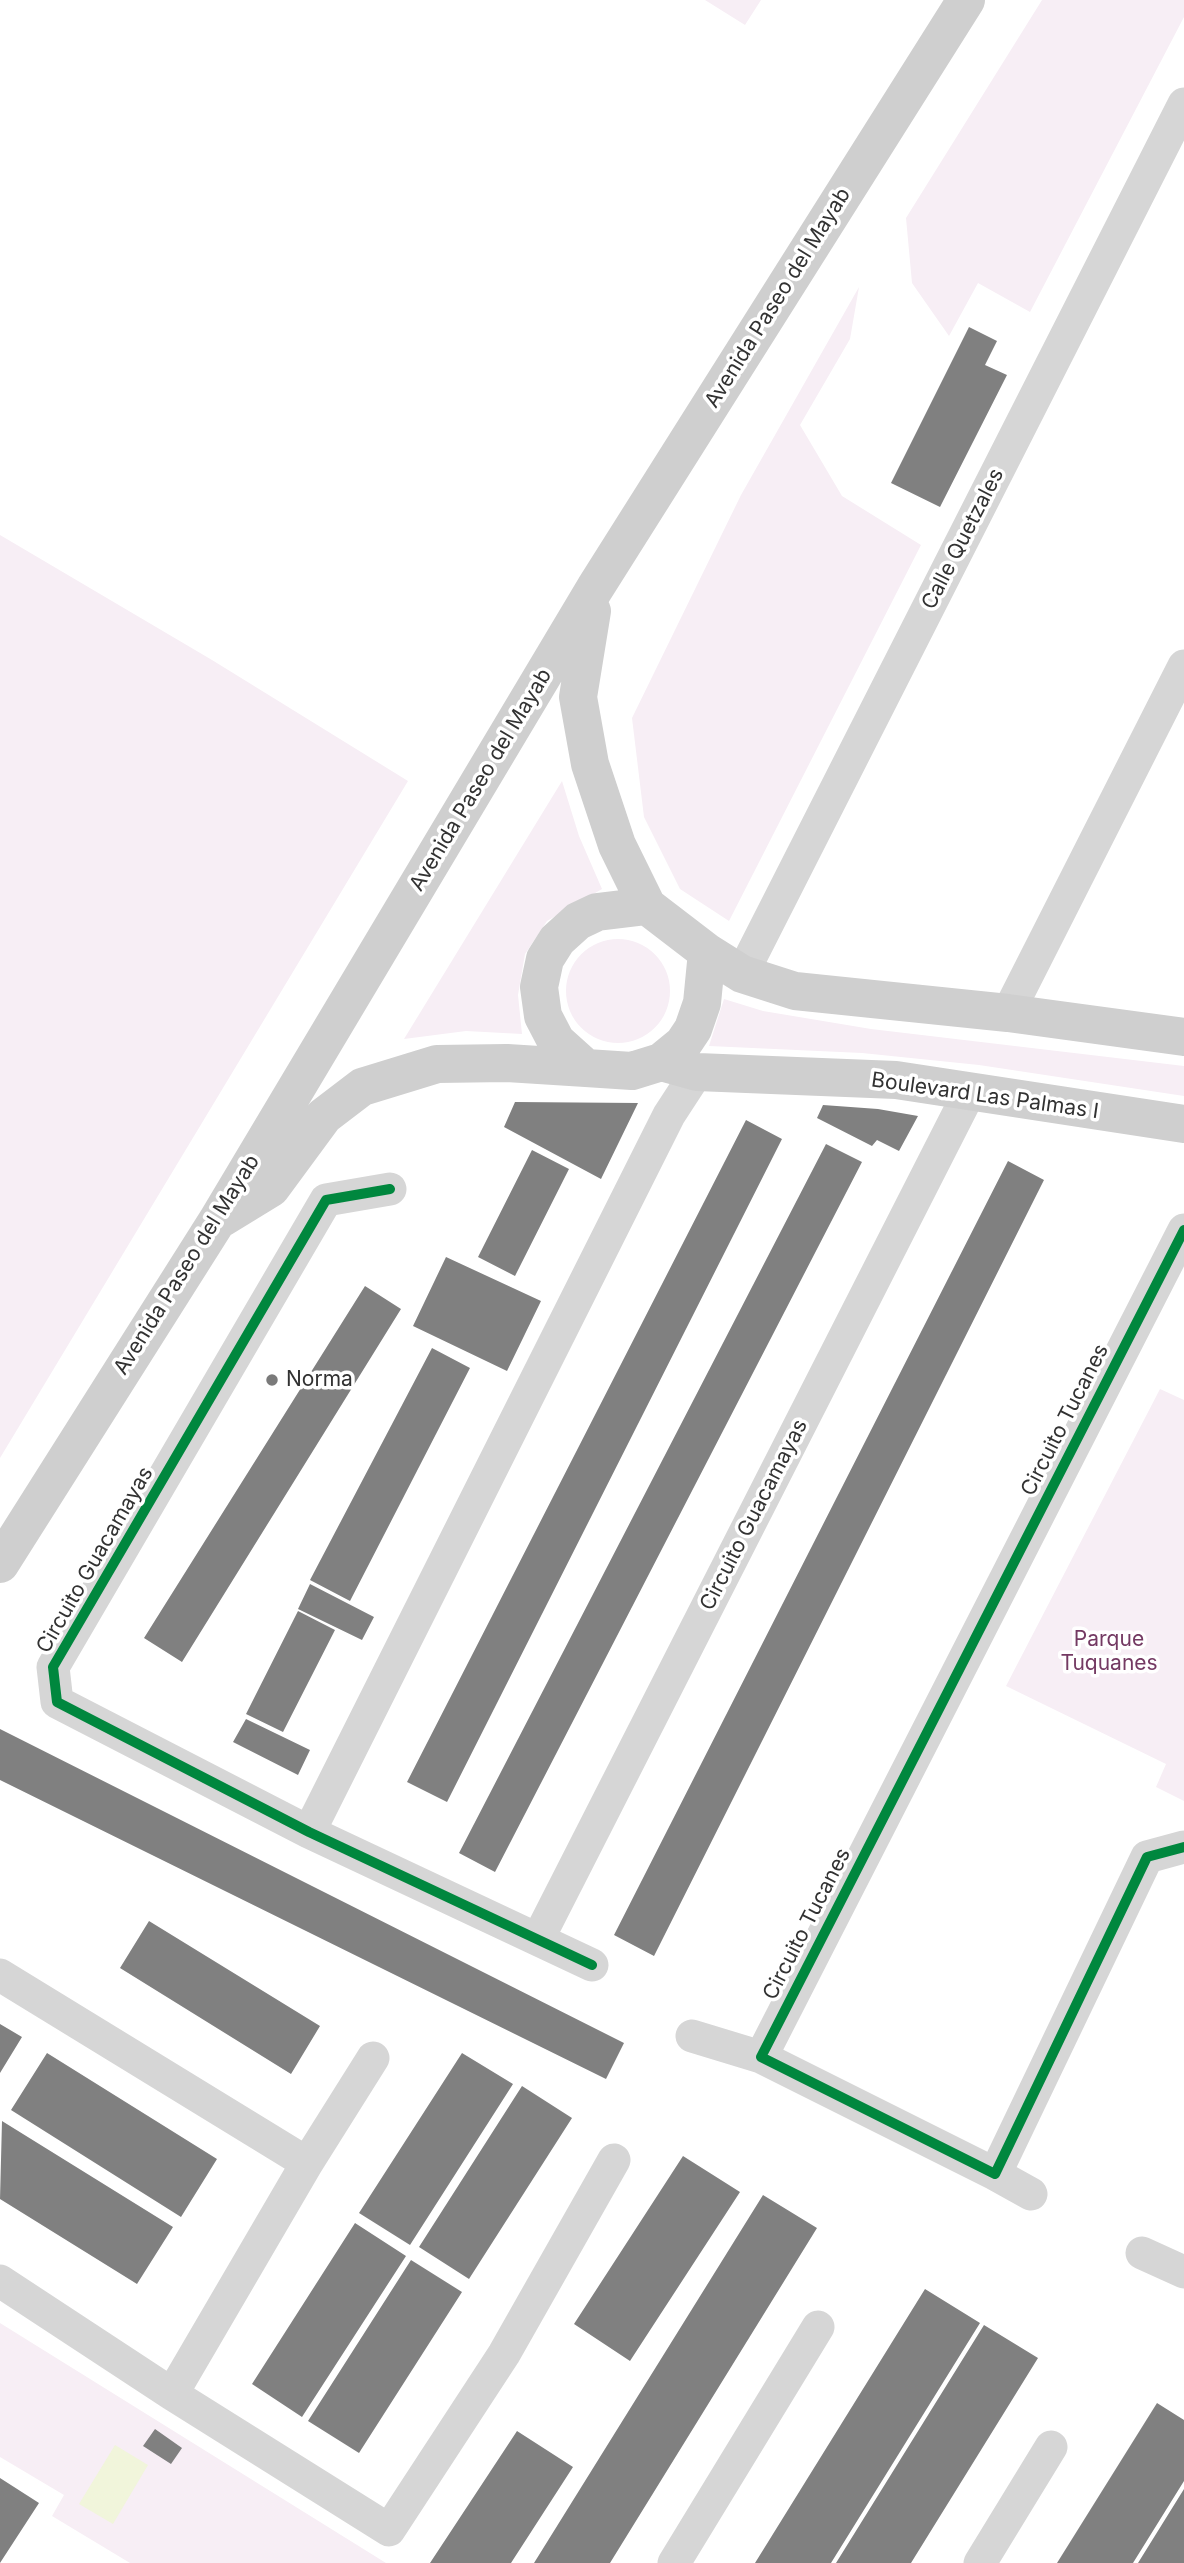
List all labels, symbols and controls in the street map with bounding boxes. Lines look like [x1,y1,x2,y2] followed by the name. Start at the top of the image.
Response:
[700,183,856,413] street label: Avenida Paseo del Mayab
[917,464,1009,614] street label: Calle Quetzales
[405,664,557,896] street label: Avenida Paseo del Mayab
[870,1068,1100,1124] street label: Boulevard Las Palmas I
[109,1150,265,1380] street label: Avenida Paseo del Mayab
[1016,1340,1114,1500] street label: Circuito Tucanes
[286,1367,353,1393] place label: Norma
[264,1372,280,1388] marker: Norma
[695,1415,813,1615] street label: Circuito Guacamayas
[31,1462,159,1658] street label: Circuito Guacamayas
[1060,1627,1158,1677] park label: Parque Tuquanes
[758,1844,856,2004] street label: Circuito Tucanes

